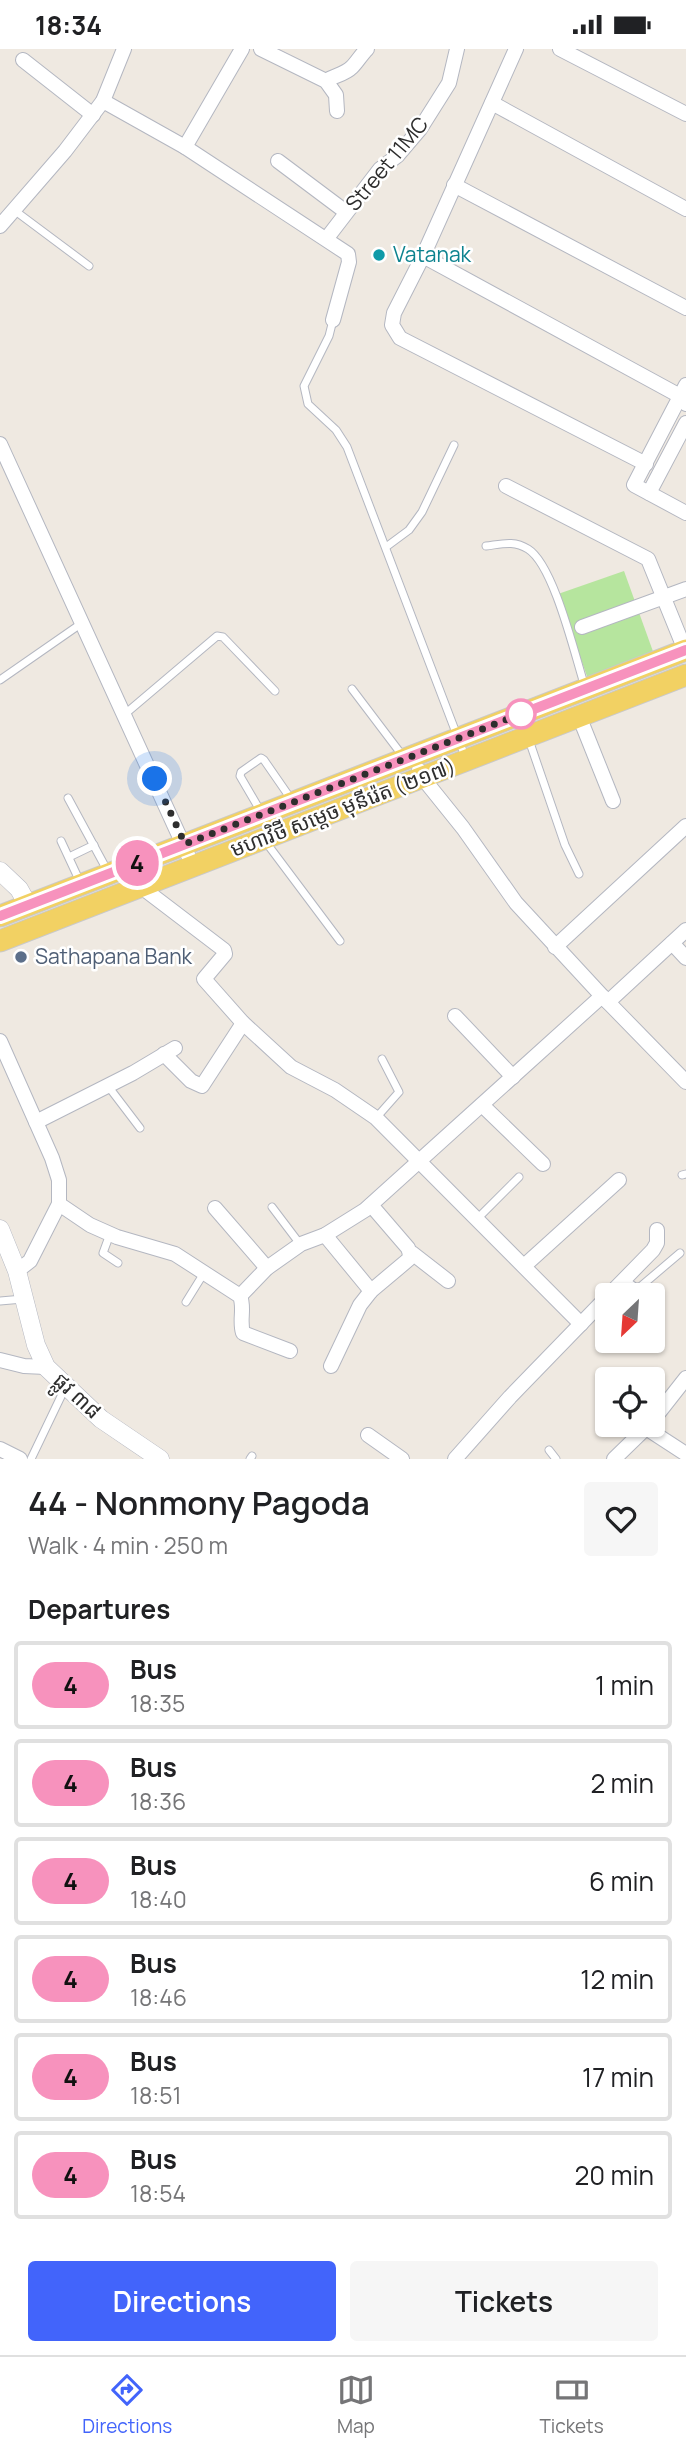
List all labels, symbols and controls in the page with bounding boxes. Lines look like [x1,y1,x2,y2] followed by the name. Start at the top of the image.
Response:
[35,7,102,43] text: 18:34
[339,110,434,216] street label: Street 11MC
[393,240,472,268] place label: Vatanak
[371,247,387,263] marker: Vatanak
[506,699,536,729] unlabelled marker
[226,751,459,863] street label: មហាវិថី សម្តេច មុនីរ៉េត (២១៧)
[137,761,172,796] your location
[114,840,160,886] line badge: 4
[130,846,144,879] text: 4
[35,942,193,970] place label: Sathapana Bank
[13,949,29,965] marker: Sathapana Bank
[595,1283,665,1353] north arrow
[595,1283,665,1437] map controls
[43,1366,108,1429] street label: ផ្លូវ ៣៨
[595,1367,665,1437] button: locate
[28,1480,370,1525] text: 44 - Nonmony Pagoda
[584,1482,658,1556] button: heart
[28,1529,228,1561] text: Walk · 4 min · 250 m
[28,1591,170,1627] text: Departures
[130,1651,177,1687] text: Bus
[595,1667,654,1703] text: 1 min
[63,1668,78,1701] text: 4
[130,1687,185,1719] text: 18:35
[130,1749,177,1785] text: Bus
[590,1765,654,1801] text: 2 min
[63,1766,78,1799] text: 4
[130,1785,186,1817] text: 18:36
[130,1847,177,1883] text: Bus
[589,1863,654,1899] text: 6 min
[63,1864,78,1897] text: 4
[130,1883,187,1915] text: 18:40
[130,1945,177,1981] text: Bus
[580,1961,654,1997] text: 12 min
[63,1962,78,1995] text: 4
[130,1981,187,2013] text: 18:46
[130,2043,177,2079] text: Bus
[582,2059,654,2095] text: 17 min
[63,2060,78,2093] text: 4
[130,2079,181,2111] text: 18:51
[130,2141,177,2177] text: Bus
[575,2157,654,2193] text: 20 min
[63,2158,78,2191] text: 4
[130,2177,186,2209] text: 18:54
[28,2261,336,2341] button: Directions
[350,2261,658,2341] button: Tickets
[82,2371,172,2439] tab: Directions
[337,2371,375,2439] tab: Map
[539,2371,604,2439] tab: Tickets

